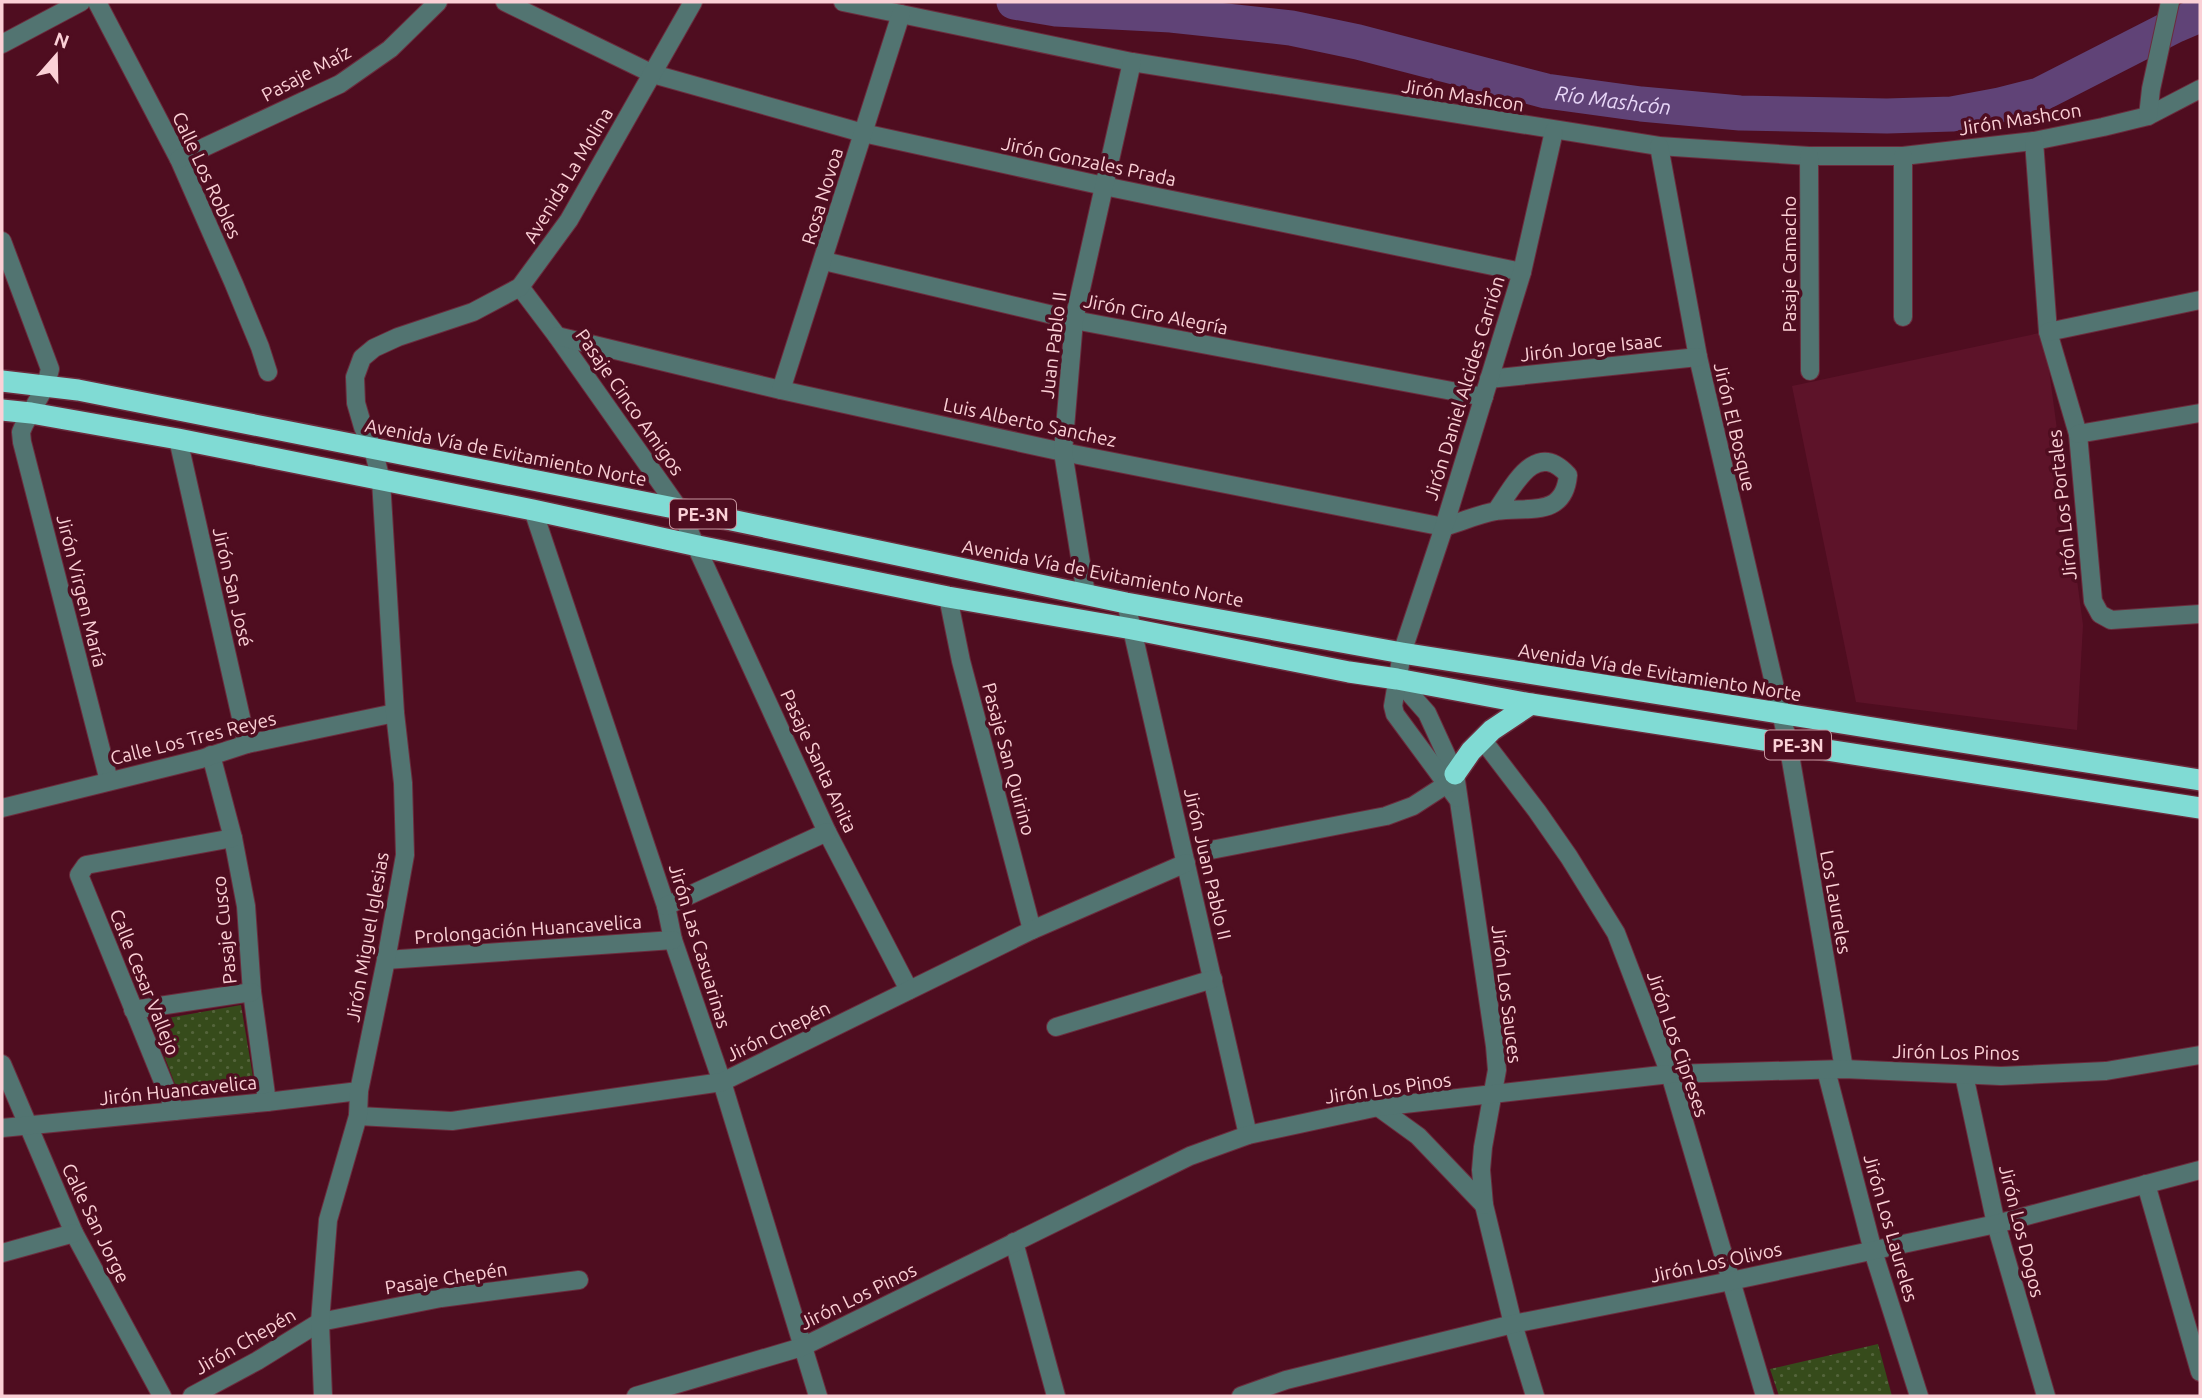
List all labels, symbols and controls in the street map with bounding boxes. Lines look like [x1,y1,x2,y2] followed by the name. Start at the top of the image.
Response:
[21,21,91,91] north arrow
[51,27,72,53] text: N
[258,40,355,106] street label: Pasaje Maíz
[1400,74,1526,116] street label: Jirón Mashcon
[1554,80,1672,119] water label: Río Mashcón
[1957,98,2083,140] street label: Jirón Mashcon
[519,103,617,247] street label: Avenida La Molina
[168,108,246,242] street label: Calle Los Robles
[1000,132,1178,190] street label: Jirón Gonzales Prada
[797,145,847,247] street label: Rosa Novoa
[1778,196,1800,332] street label: Pasaje Camacho
[1419,273,1509,503] street label: Jirón Daniel Alcides Carrión
[1082,289,1230,339] street label: Jirón Ciro Alegría
[1036,290,1070,400] street label: Juan Pablo II
[571,325,689,479] street label: Pasaje Cinco Amigos
[1519,329,1663,365] street label: Jirón Jorge Isaac
[1710,361,1760,493] street label: Jirón El Bosque
[942,393,1119,451] street label: Luis Alberto Sanchez
[363,414,649,490] street label: Avenida Vía de Evitamiento Norte
[2043,429,2081,581] street label: Jirón Los Portales
[670,500,736,528] road number: PE-3N
[52,512,112,670] street label: Jirón Virgen María
[209,525,257,649] street label: Jirón San José
[960,535,1246,611] street label: Avenida Vía de Evitamiento Norte
[1517,639,1803,705] street label: Avenida Vía de Evitamiento Norte
[978,680,1040,838] street label: Pasaje San Quirino
[776,686,862,836] street label: Pasaje Santa Anita
[108,707,278,769] street label: Calle Los Tres Reyes
[1765,730,1831,760] road number: PE-3N
[1180,786,1236,942] street label: Jirón Juan Pablo II
[1816,848,1856,956] street label: Los Laureles
[341,850,393,1024] street label: Jirón Miguel Iglesias
[665,861,735,1031] street label: Jirón Las Casuarinas
[207,875,241,985] street label: Pasaje Cusco
[106,906,184,1058] street label: Calle Cesar Vallejo
[413,910,643,948] street label: Prolongación Huancavelica
[1488,924,1526,1064] street label: Jirón Los Sauces
[1643,968,1713,1120] street label: Jirón Los Cipreses
[722,996,834,1066] street label: Jirón Chepén
[1892,1040,2020,1064] street label: Jirón Los Pinos
[1324,1068,1452,1108] street label: Jirón Los Pinos
[98,1071,258,1109] street label: Jirón Huancavelica
[1859,1152,1923,1304] street label: Jirón Los Laureles
[58,1160,134,1286] street label: Calle San Jorge
[1995,1163,2049,1299] street label: Jirón Los Dogos
[1648,1237,1784,1287] street label: Jirón Los Olivos
[383,1257,509,1299] street label: Pasaje Chepén
[796,1258,920,1334] street label: Jirón Los Pinos
[191,1303,299,1379] street label: Jirón Chepén

